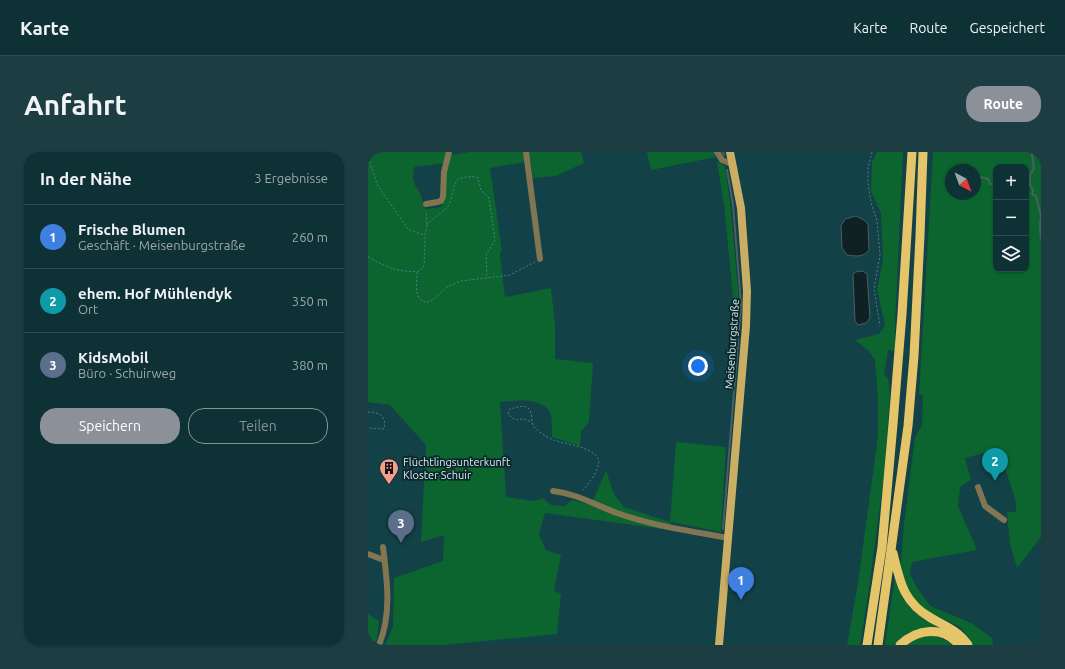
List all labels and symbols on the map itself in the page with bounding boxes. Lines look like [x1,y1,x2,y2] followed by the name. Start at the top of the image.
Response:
[945,164,981,200] north arrow
[723,299,741,389] street label: Meisenburgstraße
[688,356,708,376] your location
[982,448,1008,481] pin: 2
[403,456,511,481] place label: Flüchtlingsunterkunft Kloster Schuir
[378,457,400,485] building icon: Flüchtlingsunterkunft Kloster Schuir
[388,510,414,543] pin: 3
[728,567,754,600] pin: 1

